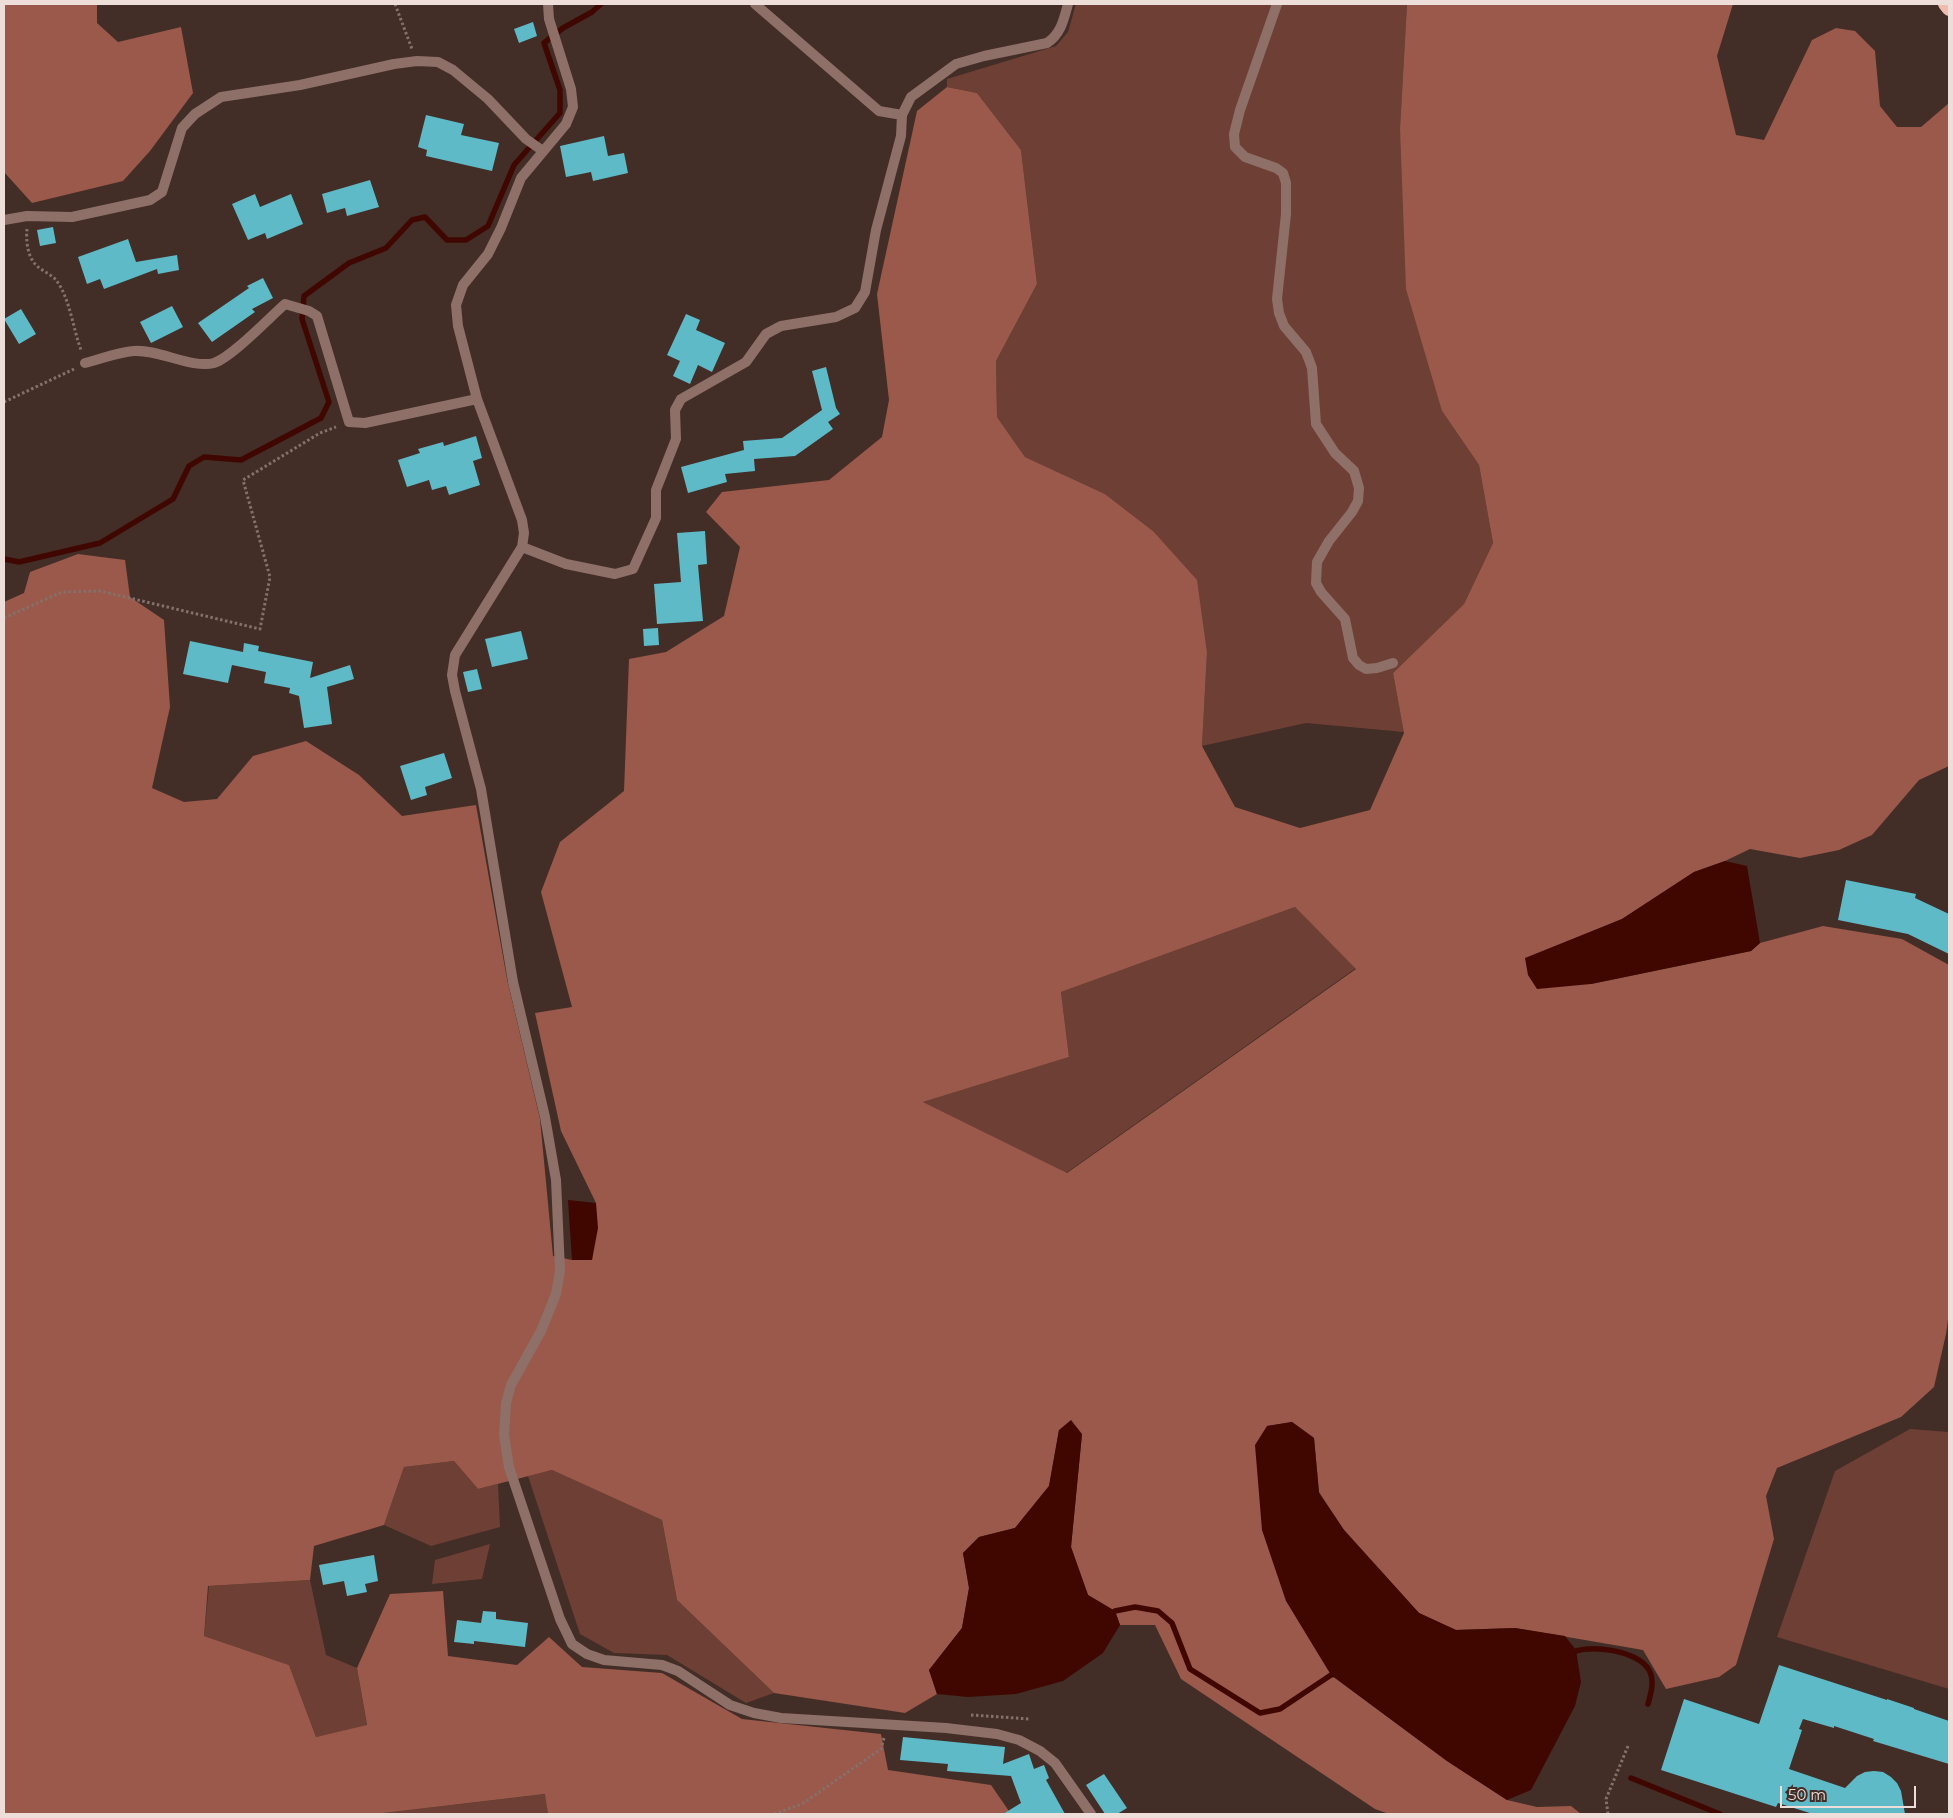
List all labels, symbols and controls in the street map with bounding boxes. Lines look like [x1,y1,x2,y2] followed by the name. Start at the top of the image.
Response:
[1783,1776,1919,1808] scale bar
[1788,1785,1826,1804] text: 50 m

